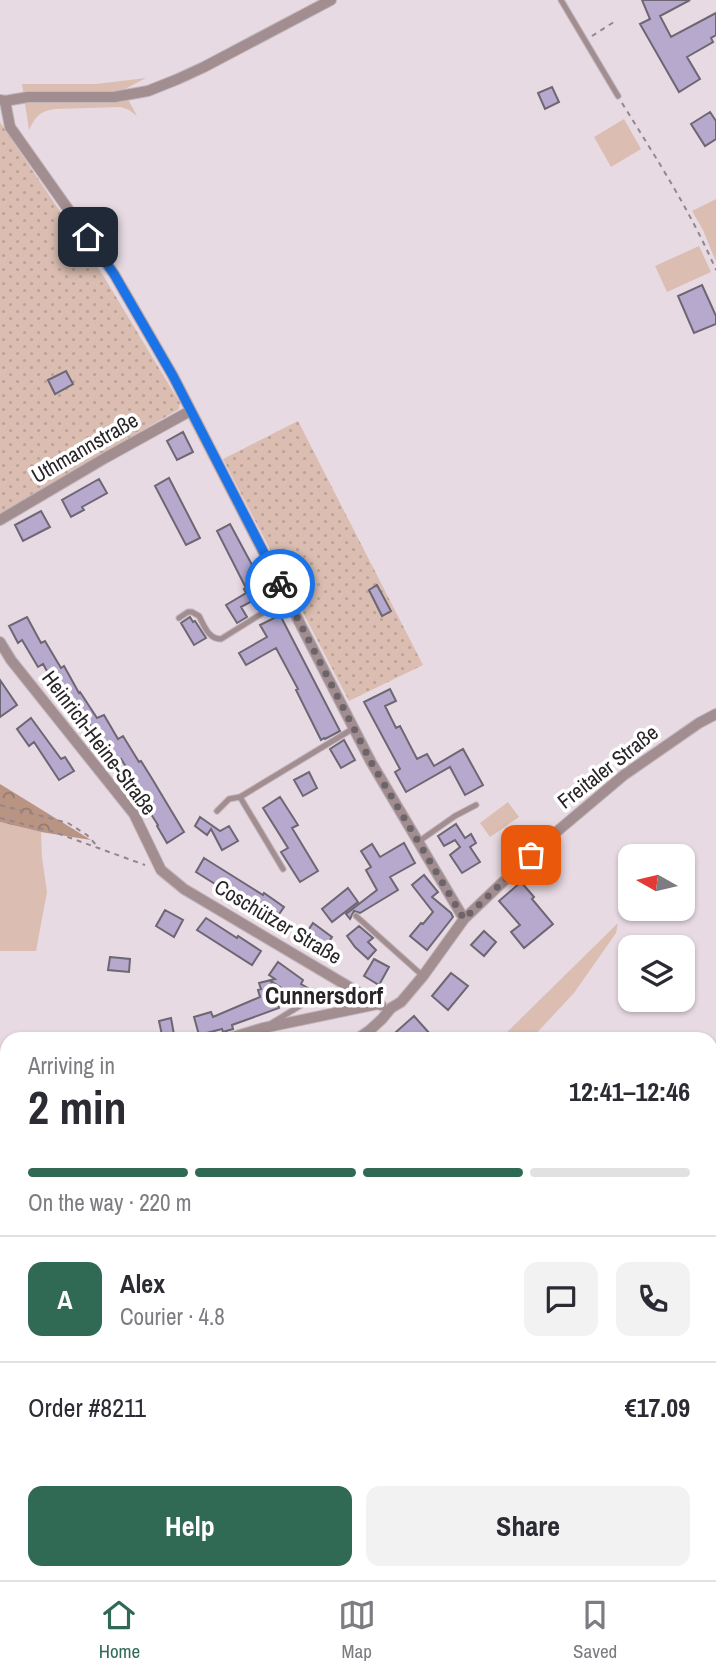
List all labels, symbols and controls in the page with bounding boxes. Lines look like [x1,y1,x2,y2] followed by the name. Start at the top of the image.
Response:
[58,207,118,267] pin
[69,218,107,256] icon: home
[26,405,143,490] street label: Uthmannstraße
[245,549,315,619] courier
[261,565,299,603] icon: bike
[35,664,163,821] street label: Heinrich-Heine-Straße
[551,718,664,815] street label: Freitaler Straße
[501,825,561,885] pin
[512,836,550,874] icon: bag
[618,844,695,920] north arrow
[618,844,695,1012] map controls
[209,872,347,971] street label: Coschützer Straße
[618,935,695,1012] button: layers
[265,979,383,1011] district label: Cunnersdorf
[28,1050,115,1081] text: Arriving in
[569,1074,690,1109] text: 12:41–12:46
[28,1076,127,1138] text: 2 min
[28,1187,192,1218] text: On the way · 220 m
[524,1262,598,1336] button: chat
[616,1262,690,1336] button: phone
[120,1266,165,1301] text: Alex
[57,1282,73,1317] text: A
[120,1301,225,1332] text: Courier · 4.8
[28,1390,146,1425] text: Order #8211
[625,1390,690,1425] text: €17.09
[28,1486,352,1566] button: Help
[366,1486,690,1566] button: Share
[99,1596,140,1664] tab: Home
[338,1596,376,1664] tab: Map
[573,1596,617,1664] tab: Saved

